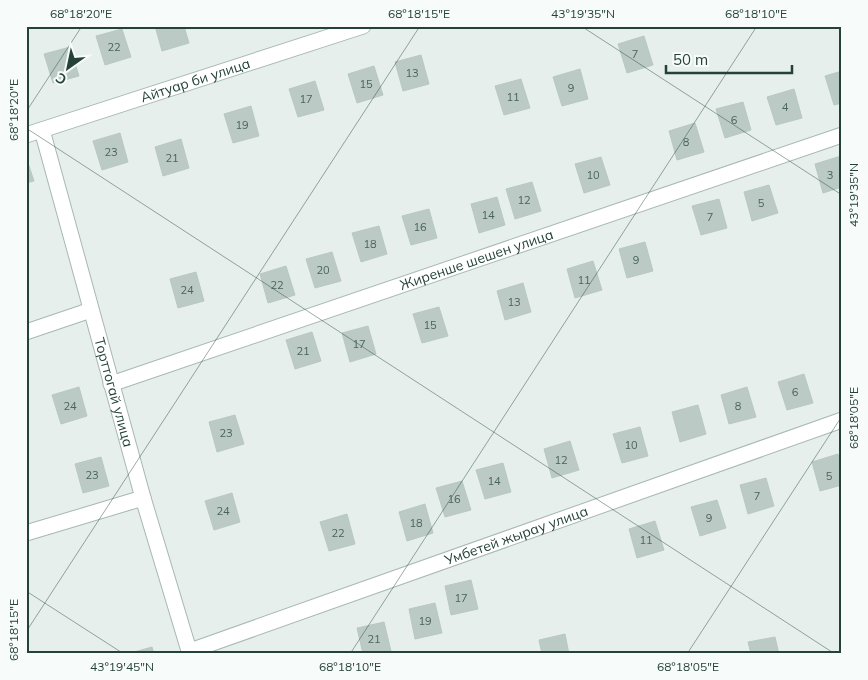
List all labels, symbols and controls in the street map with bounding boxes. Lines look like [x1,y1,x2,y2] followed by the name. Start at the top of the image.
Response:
[50,6,112,21] text: 68°18'20"E
[388,6,450,21] text: 68°18'15"E
[551,6,615,21] text: 43°19'35"N
[725,6,787,21] text: 68°18'10"E
[107,40,121,54] house number: 22
[42,42,92,92] north arrow
[666,42,792,74] scale bar
[632,47,638,61] house number: 7
[673,50,708,69] text: 50 m
[138,54,252,106] street label: Айтуар би улица
[405,66,419,80] house number: 13
[52,69,70,89] text: С
[359,77,373,91] house number: 15
[6,79,21,141] text: 68°18'20"E
[568,81,574,95] house number: 9
[506,90,520,104] house number: 11
[299,92,313,106] house number: 17
[782,100,789,114] house number: 4
[731,113,738,127] house number: 6
[235,118,249,132] house number: 19
[683,135,690,149] house number: 8
[104,145,118,159] house number: 23
[165,151,179,165] house number: 21
[846,163,861,227] text: 43°19'35"N
[586,168,600,182] house number: 10
[827,168,833,182] house number: 3
[517,193,531,207] house number: 12
[758,196,765,210] house number: 5
[481,208,495,222] house number: 14
[707,210,713,224] house number: 7
[413,220,427,234] house number: 16
[397,225,556,294] street label: Жиренше шешен улица
[363,237,377,251] house number: 18
[633,253,639,267] house number: 9
[316,263,330,277] house number: 20
[577,273,591,287] house number: 11
[270,278,284,292] house number: 22
[180,283,194,297] house number: 24
[507,295,521,309] house number: 13
[423,318,437,332] house number: 15
[90,336,138,449] street label: Торттогай улица
[352,337,366,351] house number: 17
[296,344,310,358] house number: 21
[792,385,799,399] house number: 6
[846,387,861,449] text: 68°18'05"E
[63,399,77,413] house number: 24
[735,399,742,413] house number: 8
[219,426,233,440] house number: 23
[624,438,638,452] house number: 10
[554,453,568,467] house number: 12
[85,468,99,482] house number: 23
[826,469,833,483] house number: 5
[487,474,501,488] house number: 14
[754,489,760,503] house number: 7
[447,492,461,506] house number: 16
[441,502,590,569] street label: Умбетей жырау улица
[216,504,230,518] house number: 24
[706,511,712,525] house number: 9
[409,516,423,530] house number: 18
[331,526,345,540] house number: 22
[639,533,653,547] house number: 11
[454,591,468,605] house number: 17
[6,599,21,661] text: 68°18'15"E
[418,614,432,628] house number: 19
[367,632,381,646] house number: 21
[90,659,154,674] text: 43°19'45"N
[319,659,381,674] text: 68°18'10"E
[657,659,719,674] text: 68°18'05"E

